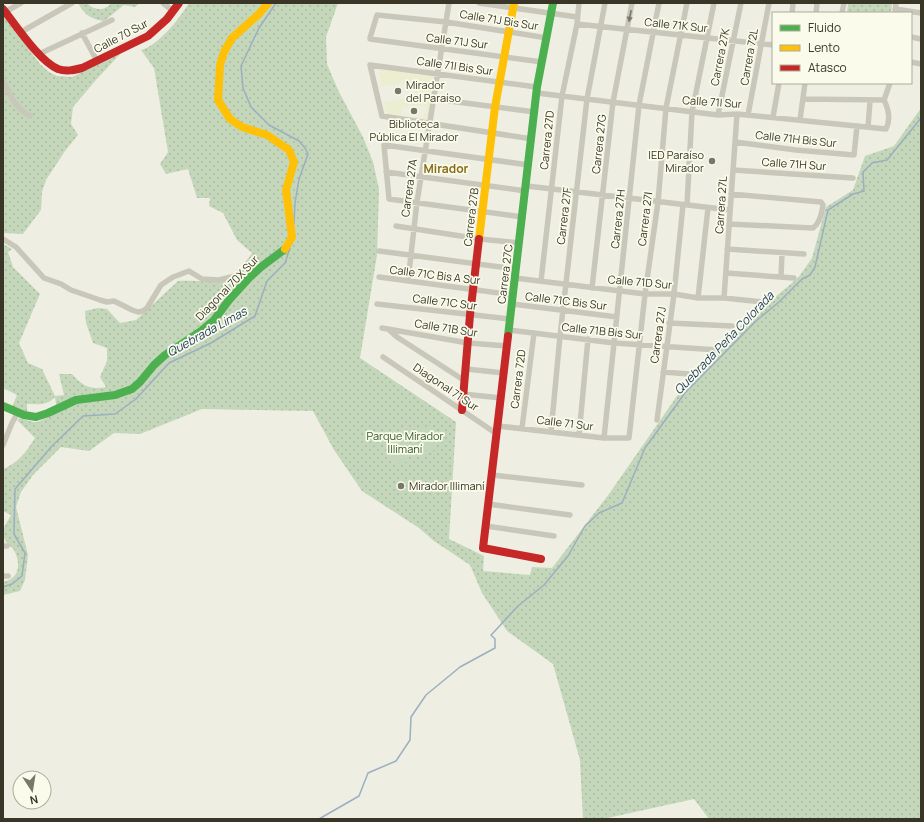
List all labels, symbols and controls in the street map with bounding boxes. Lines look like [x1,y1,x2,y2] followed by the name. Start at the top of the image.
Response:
[459,6,540,33] street label: Calle 71J Bis Sur
[626,10,632,22] one-way arrow
[772,12,912,84] legend
[644,14,708,35] street label: Calle 71K Sur
[91,15,151,56] street label: Calle 70 Sur
[808,19,841,36] text: Fluido
[707,26,733,87] street label: Carrera 27K
[736,27,761,87] street label: Carrera 72L
[425,29,489,52] street label: Calle 71J Sur
[808,39,840,56] text: Lento
[416,53,494,78] street label: Calle 71I Bis Sur
[808,59,847,76] text: Atasco
[406,77,461,105] place label: Mirador del Paraíso
[393,86,403,96] marker: Mirador del Paraíso
[682,92,742,111] street label: Calle 71I Sur
[409,106,419,116] marker: Biblioteca Pública El Mirador
[536,110,557,170] street label: Carrera 27D
[588,113,609,174] street label: Carrera 27G
[370,116,458,144] place label: Biblioteca Pública El Mirador
[755,127,838,150] street label: Calle 71H Bis Sur
[648,147,704,175] place label: IED Paraíso Mirador
[761,154,827,173] street label: Calle 71H Sur
[707,156,717,166] marker: IED Paraíso Mirador
[397,158,420,218] street label: Carrera 27A
[424,160,469,177] district label: Mirador
[711,175,730,234] street label: Carrera 27L
[553,186,575,245] street label: Carrera 27F
[459,187,482,247] street label: Carrera 27B
[607,189,628,249] street label: Carrera 27H
[634,191,655,247] street label: Carrera 27I
[493,243,516,305] street label: Carrera 27C
[192,252,262,323] street label: Diagonal 70X Sur
[389,261,481,288] street label: Calle 71C Bis A Sur
[607,271,673,292] street label: Calle 71D Sur
[670,286,778,398] water label: Quebrada Peña Colorada
[524,288,608,313] street label: Calle 71C Bis Sur
[412,290,478,313] street label: Calle 71C Sur
[164,302,251,361] water label: Quebrada Limas
[646,306,669,364] street label: Carrera 27J
[413,315,479,340] street label: Calle 71B Sur
[561,319,643,342] street label: Calle 71B Bis Sur
[506,349,529,409] street label: Carrera 72D
[411,359,482,414] street label: Diagonal 71 Sur
[536,412,594,433] street label: Calle 71 Sur
[367,428,443,456] park label: Parque Mirador Illimaní
[409,478,485,493] place label: Mirador Illimaní
[396,481,406,491] marker: Mirador Illimaní
[12,770,52,810] north arrow
[29,792,40,808] text: N

